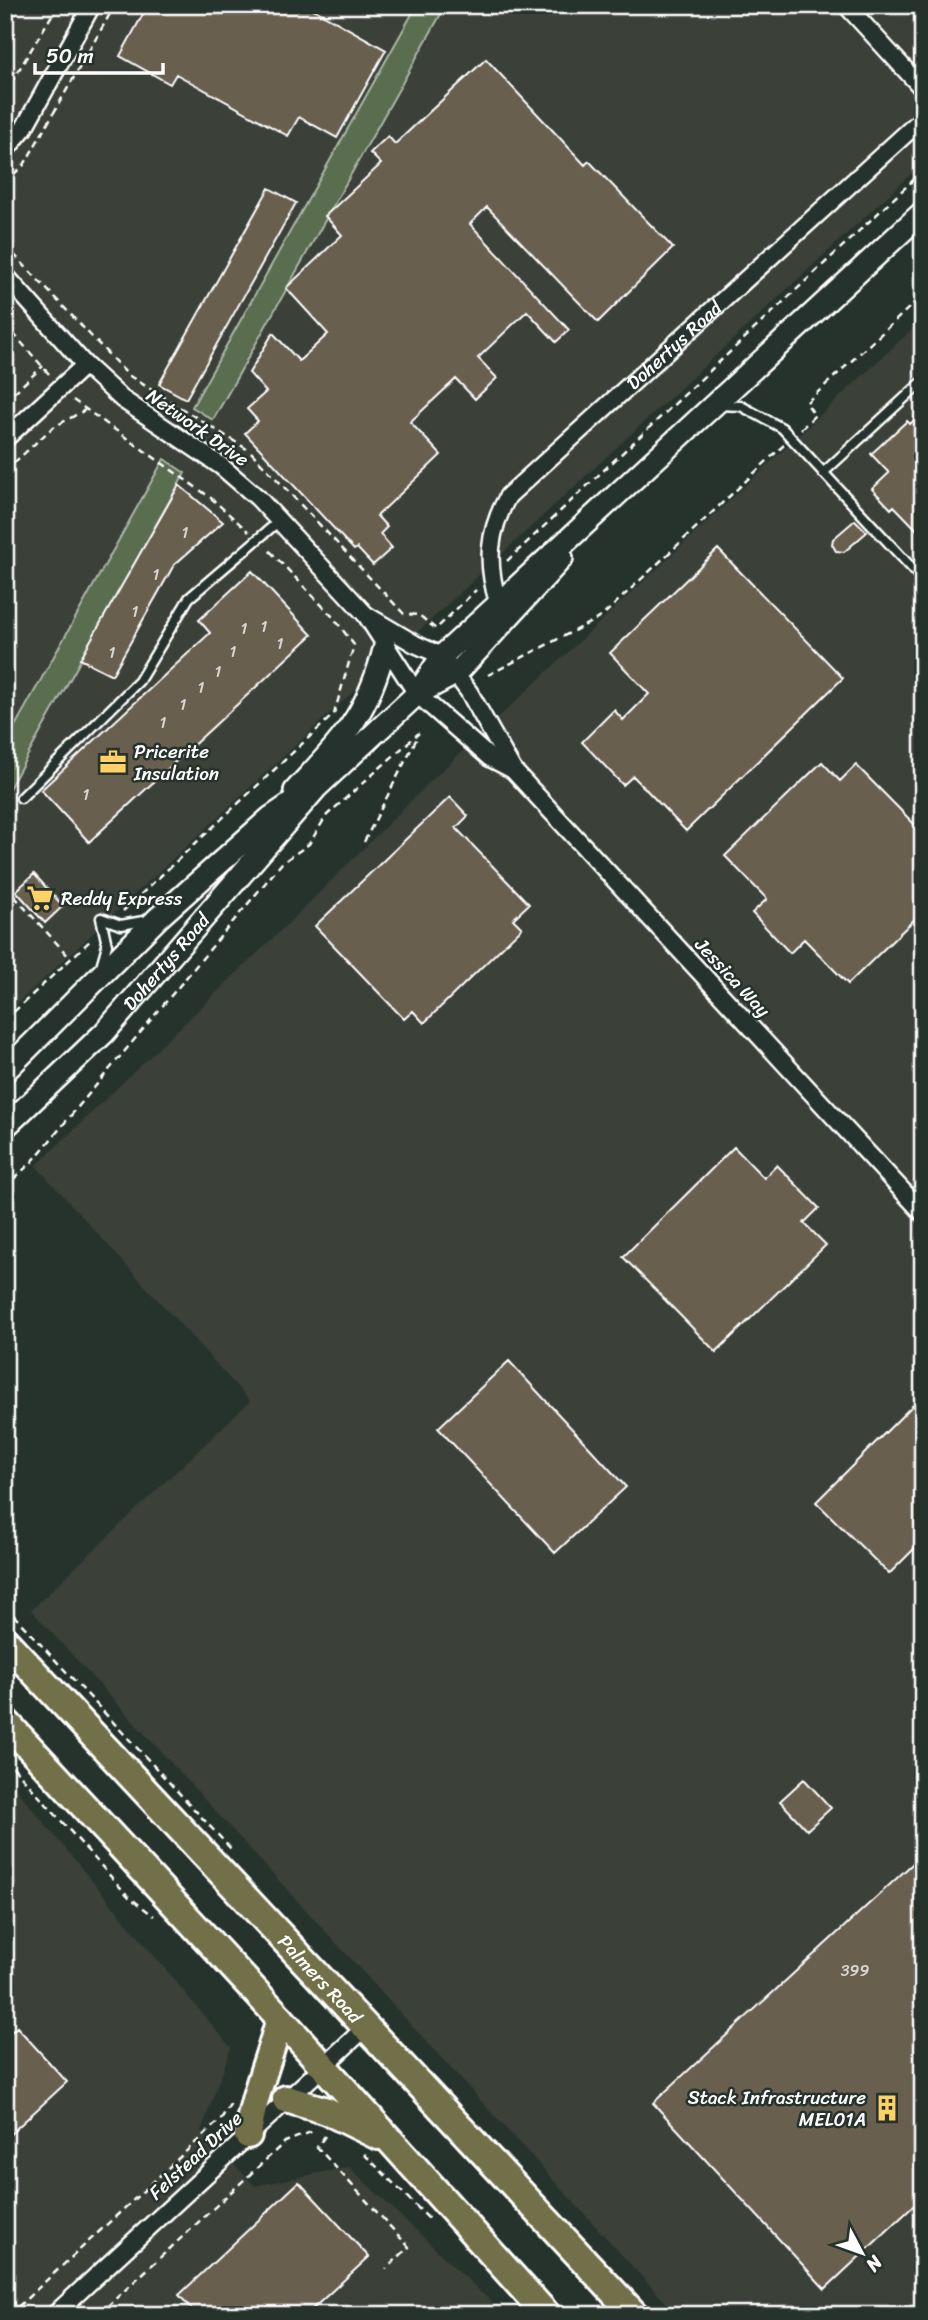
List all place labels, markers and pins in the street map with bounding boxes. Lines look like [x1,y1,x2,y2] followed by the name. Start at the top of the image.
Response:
[133,735,219,790] place label: Pricerite Insulation
[98,747,128,777] office icon: Pricerite Insulation
[61,882,183,915] place label: Reddy Express
[25,883,55,913] supermarket icon: Reddy Express
[688,2081,866,2136] place label: Stack Infrastructure MEL01A
[872,2093,902,2123] building icon: Stack Infrastructure MEL01A

